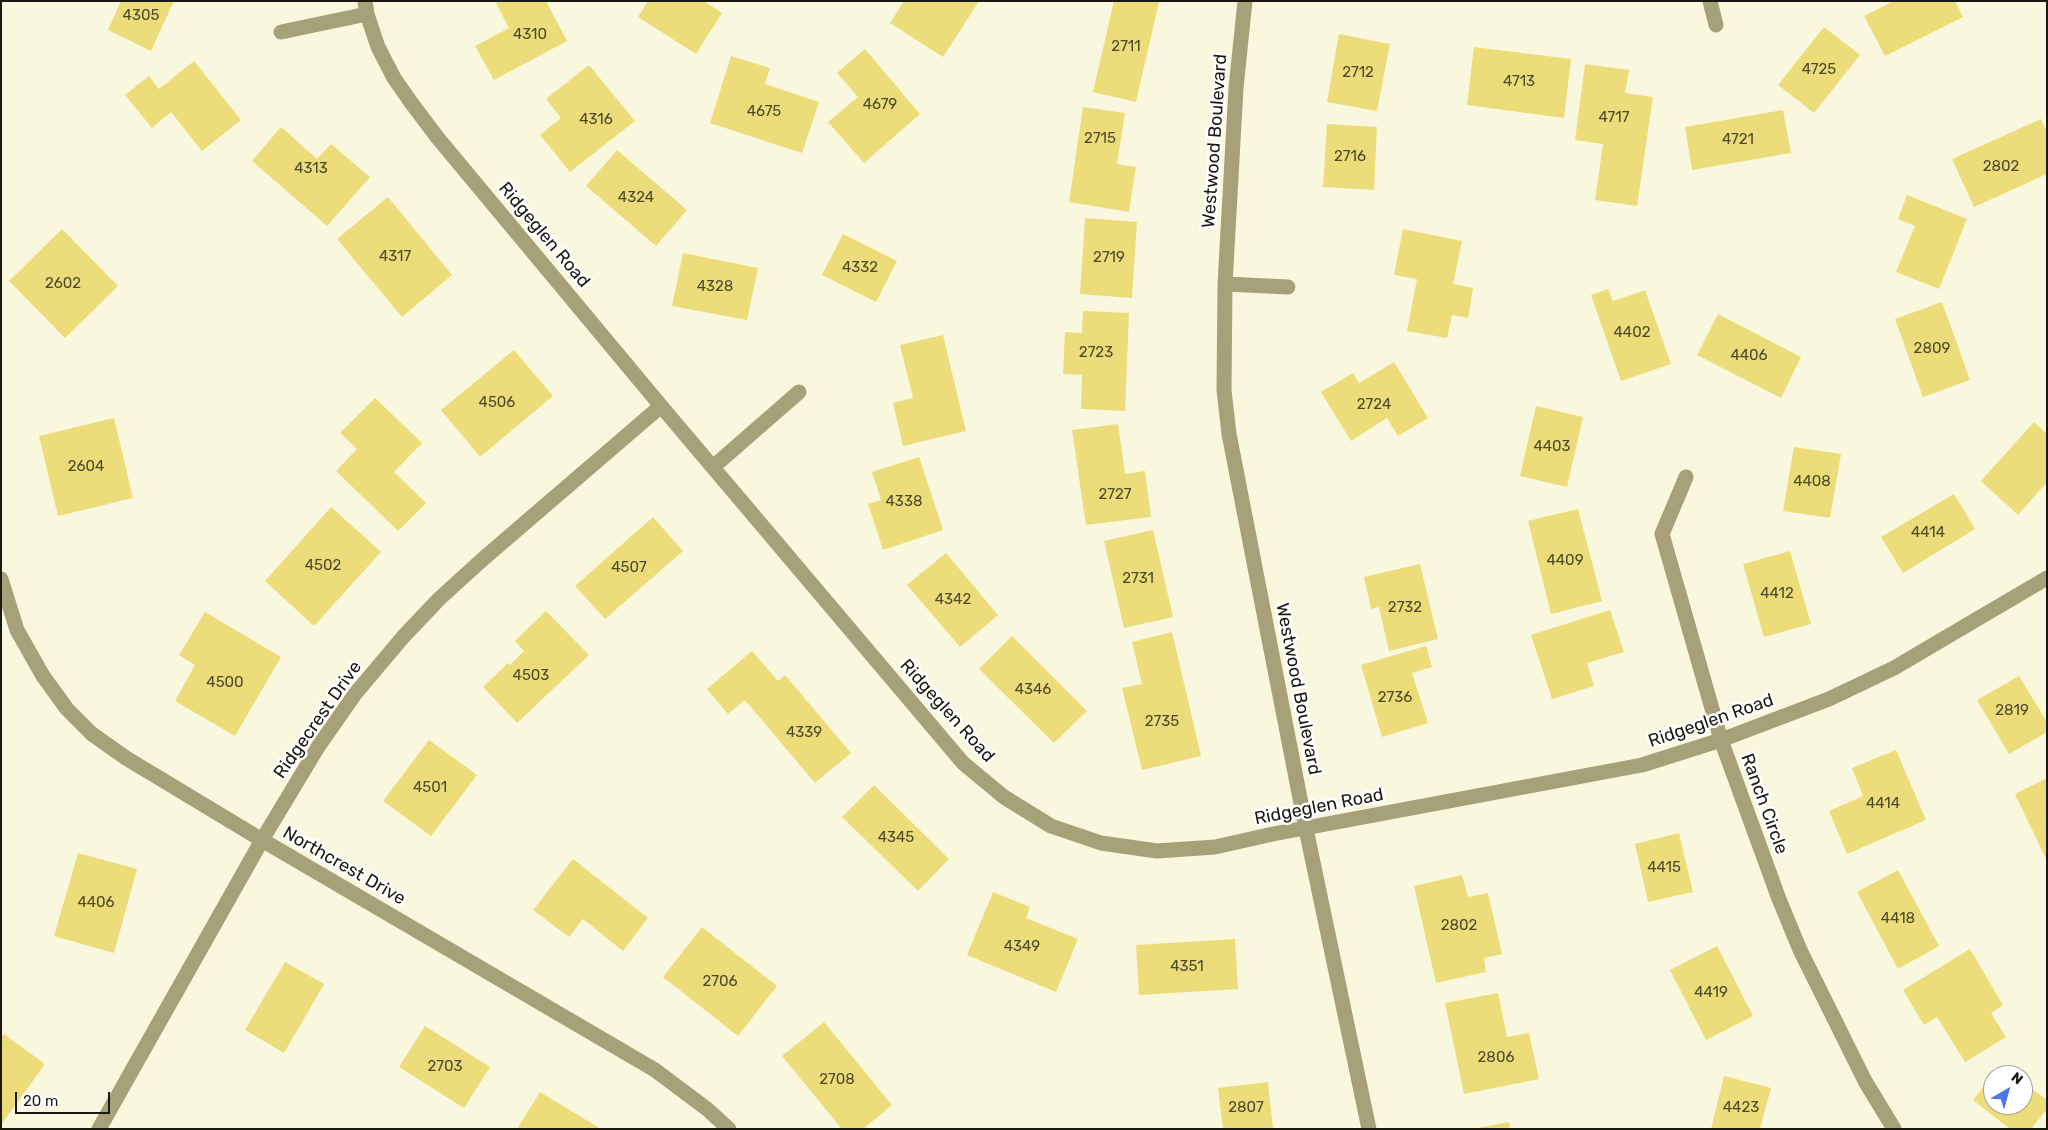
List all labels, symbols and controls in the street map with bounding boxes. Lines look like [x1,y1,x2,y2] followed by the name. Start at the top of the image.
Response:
[123,7,159,25] house number: 4305
[513,26,547,44] house number: 4310
[1111,38,1141,56] house number: 2711
[1198,53,1232,229] street label: Westwood Boulevard
[1802,61,1836,79] house number: 4725
[1342,64,1374,82] house number: 2712
[1503,73,1535,91] house number: 4713
[863,96,897,114] house number: 4679
[747,103,781,121] house number: 4675
[1599,109,1629,127] house number: 4717
[579,111,613,129] house number: 4316
[1084,130,1116,148] house number: 2715
[1722,131,1754,149] house number: 4721
[1334,148,1366,166] house number: 2716
[1983,158,2019,176] house number: 2802
[294,160,328,178] house number: 4313
[494,178,594,292] street label: Ridgeglen Road
[618,189,654,207] house number: 4324
[379,248,411,266] house number: 4317
[1093,249,1125,267] house number: 2719
[842,259,878,277] house number: 4332
[45,275,81,293] house number: 2602
[697,278,733,296] house number: 4328
[1614,324,1650,342] house number: 4402
[1914,340,1950,358] house number: 2809
[1079,344,1113,362] house number: 2723
[1730,347,1768,365] house number: 4406
[479,394,515,412] house number: 4506
[1357,396,1391,414] house number: 2724
[1533,438,1571,456] house number: 4403
[68,458,104,476] house number: 2604
[1793,473,1831,491] house number: 4408
[1099,486,1131,504] house number: 2727
[886,493,922,511] house number: 4338
[1911,524,1945,542] house number: 4414
[1546,552,1584,570] house number: 4409
[305,557,341,575] house number: 4502
[611,559,647,577] house number: 4507
[1122,570,1154,588] house number: 2731
[1760,585,1794,603] house number: 4412
[935,591,971,609] house number: 4342
[1388,599,1422,617] house number: 2732
[1271,601,1325,777] street label: Westwood Boulevard
[895,655,999,767] street label: Ridgeglen Road
[269,657,367,783] street label: Ridgecrest Drive
[513,667,549,685] house number: 4503
[206,674,244,692] house number: 4500
[1015,681,1051,699] house number: 4346
[1378,689,1412,707] house number: 2736
[1646,689,1776,753] street label: Ridgeglen Road
[1995,702,2029,720] house number: 2819
[1145,713,1179,731] house number: 2735
[786,724,822,742] house number: 4339
[1736,751,1792,857] street label: Ranch Circle
[413,779,447,797] house number: 4501
[1253,784,1385,830] street label: Ridgeglen Road
[1866,795,1900,813] house number: 4414
[279,822,409,910] street label: Northcrest Drive
[878,829,914,847] house number: 4345
[1647,859,1681,877] house number: 4415
[77,894,115,912] house number: 4406
[1881,910,1915,928] house number: 4418
[1441,917,1477,935] house number: 2802
[1004,938,1040,956] house number: 4349
[1170,958,1204,976] house number: 4351
[702,973,738,991] house number: 2706
[1694,984,1728,1002] house number: 4419
[1478,1049,1514,1067] house number: 2806
[427,1058,463,1076] house number: 2703
[1983,1065,2033,1115] north arrow
[2008,1069,2026,1088] text: N
[819,1071,855,1089] house number: 2708
[18,1082,112,1114] scale bar
[23,1092,58,1110] text: 20 m
[1228,1099,1264,1117] house number: 2807
[1723,1099,1759,1117] house number: 4423

